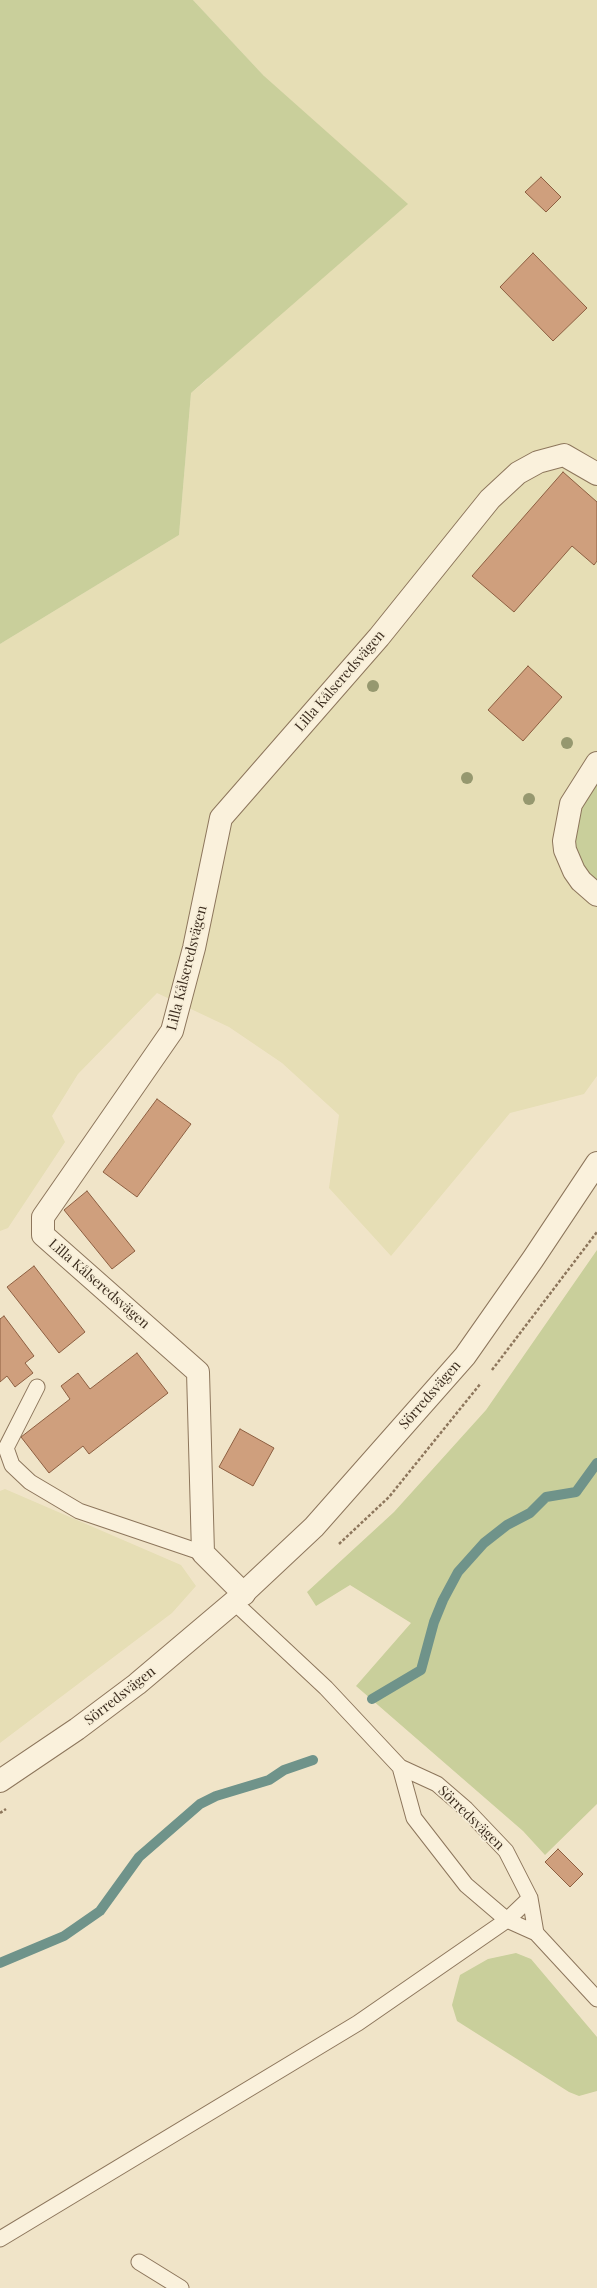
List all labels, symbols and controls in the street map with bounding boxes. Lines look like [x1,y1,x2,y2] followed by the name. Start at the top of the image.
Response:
[292,627,388,735] street label: Lilla Kålseredsvägen
[163,904,211,1032] street label: Lilla Kålseredsvägen
[45,1236,153,1332] street label: Lilla Kålseredsvägen
[396,1357,464,1433] street label: Sörredsvägen
[81,1663,159,1729] street label: Sörredsvägen
[434,1782,508,1854] street label: Sörredsvägen

